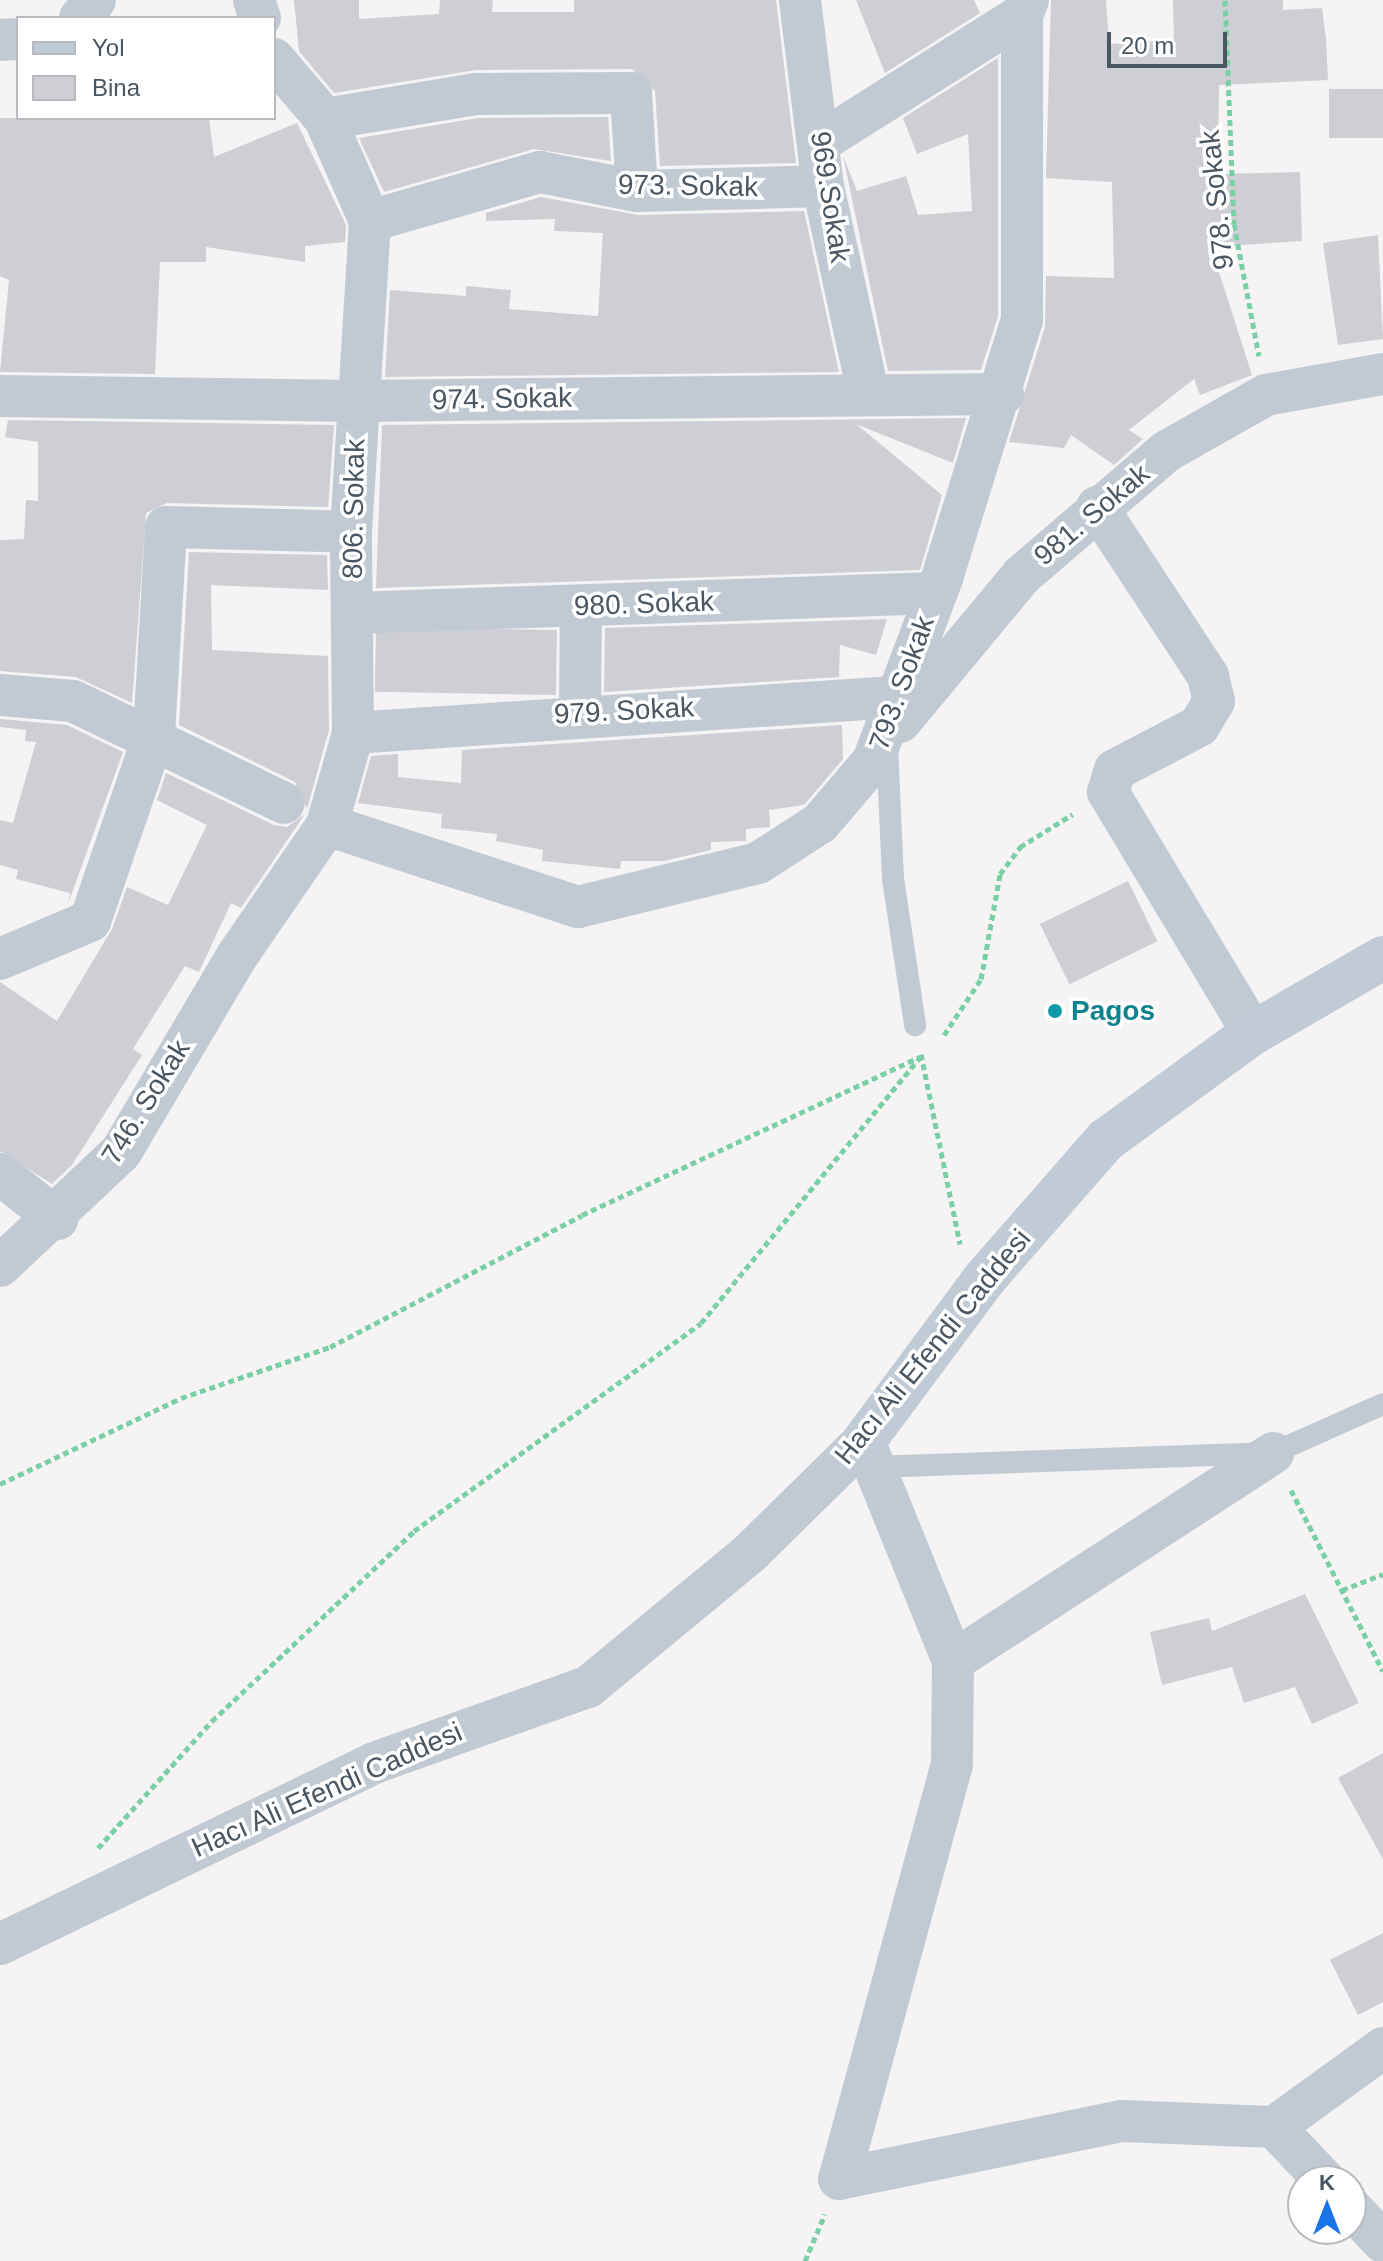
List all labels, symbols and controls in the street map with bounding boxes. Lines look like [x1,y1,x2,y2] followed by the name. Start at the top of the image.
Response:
[16,16,276,120] legend
[1111,16,1231,66] scale bar
[1121,32,1174,59] text: 20 m
[92,34,124,61] text: Yol
[92,74,140,101] text: Bina
[803,129,857,265] street label: 969.Sokak
[1193,129,1241,271] street label: 978. Sokak
[618,168,758,204] street label: 973. Sokak
[432,381,572,417] street label: 974. Sokak
[336,439,372,579] street label: 806. Sokak
[1028,457,1156,573] street label: 981. Sokak
[573,585,715,623] street label: 980. Sokak
[862,611,942,755] street label: 793. Sokak
[553,691,695,731] street label: 979. Sokak
[1071,994,1155,1028] place label: Pagos
[1046,1002,1064,1020] marker: Pagos
[95,1034,197,1170] street label: 746. Sokak
[827,1222,1039,1472] street label: Hacı Ali Efendi Caddesi
[186,1715,468,1865] street label: Hacı Ali Efendi Caddesi
[1287,2165,1367,2245] north arrow
[1319,2170,1335,2195] text: K

